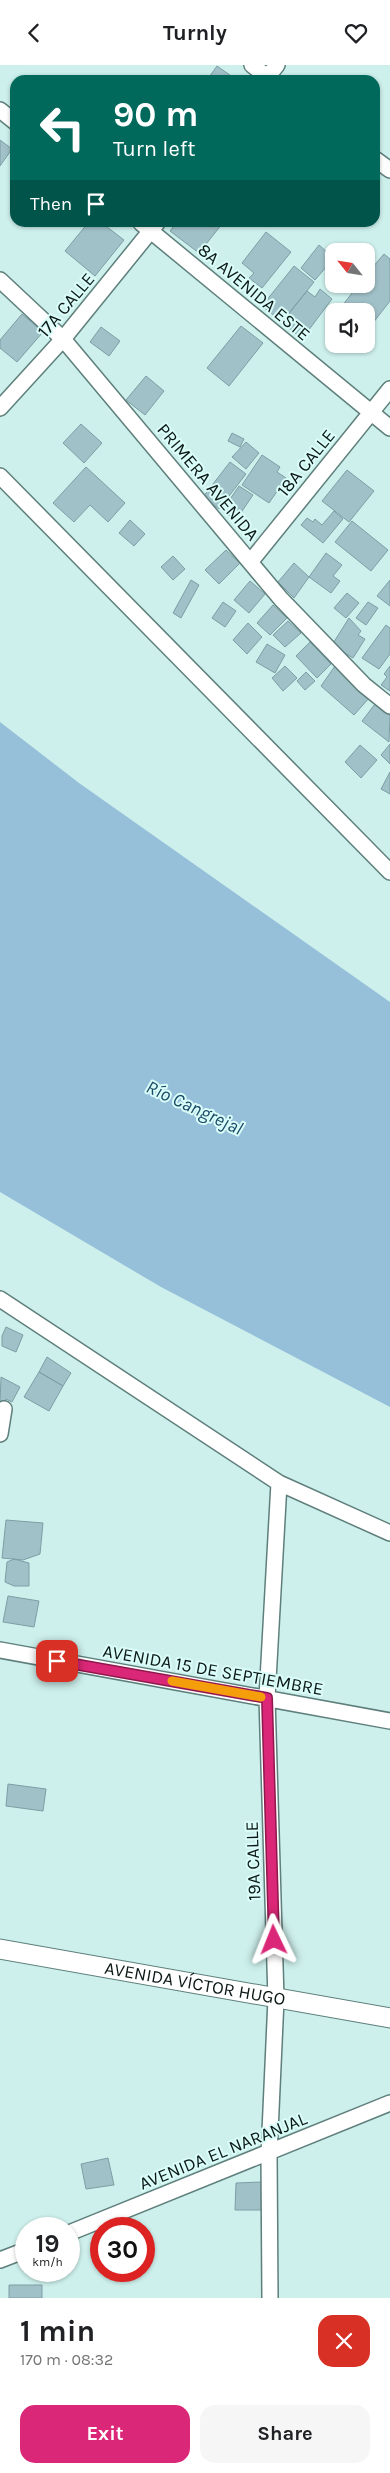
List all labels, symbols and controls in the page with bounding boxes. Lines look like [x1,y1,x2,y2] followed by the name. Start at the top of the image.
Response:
[20,19,48,47] icon: back
[342,19,370,47] icon: heart
[163,20,227,46] text: Turnly
[113,94,199,135] text: 90 m
[30,95,95,160] icon: left
[113,136,196,162] text: Turn left
[82,190,110,218] icon: arrive
[30,193,72,215] text: Then
[193,239,315,345] street label: 8A AVENIDA ESTE
[325,243,375,293] north arrow
[325,243,375,353] map controls
[33,268,99,342] street label: 17A CALLE
[325,303,375,353] button: sound
[152,419,264,545] street label: PRIMERA AVENIDA
[272,425,340,501] street label: 18A CALLE
[143,1076,247,1140] water label: Río Cangrejal
[36,1640,78,1682] pin
[101,1640,325,1700] street label: AVENIDA 15 DE SEPTIEMBRE
[43,1647,71,1675] icon: arrive
[241,1821,265,1901] street label: 19A CALLE
[247,1913,299,1965] position arrow
[103,1957,287,2010] street label: AVENIDA VÍCTOR HUGO
[136,2107,311,2195] street label: AVENIDA EL NARANJAL
[90,2217,155,2282] speed limit sign: 30
[35,2229,60,2258] text: 19
[32,2255,63,2269] text: km/h
[20,2313,95,2349] text: 1 min
[318,2315,370,2367] button: close
[20,2350,113,2369] text: 170 m · 08:32
[20,2405,190,2463] button: Exit
[200,2405,370,2463] button: Share

